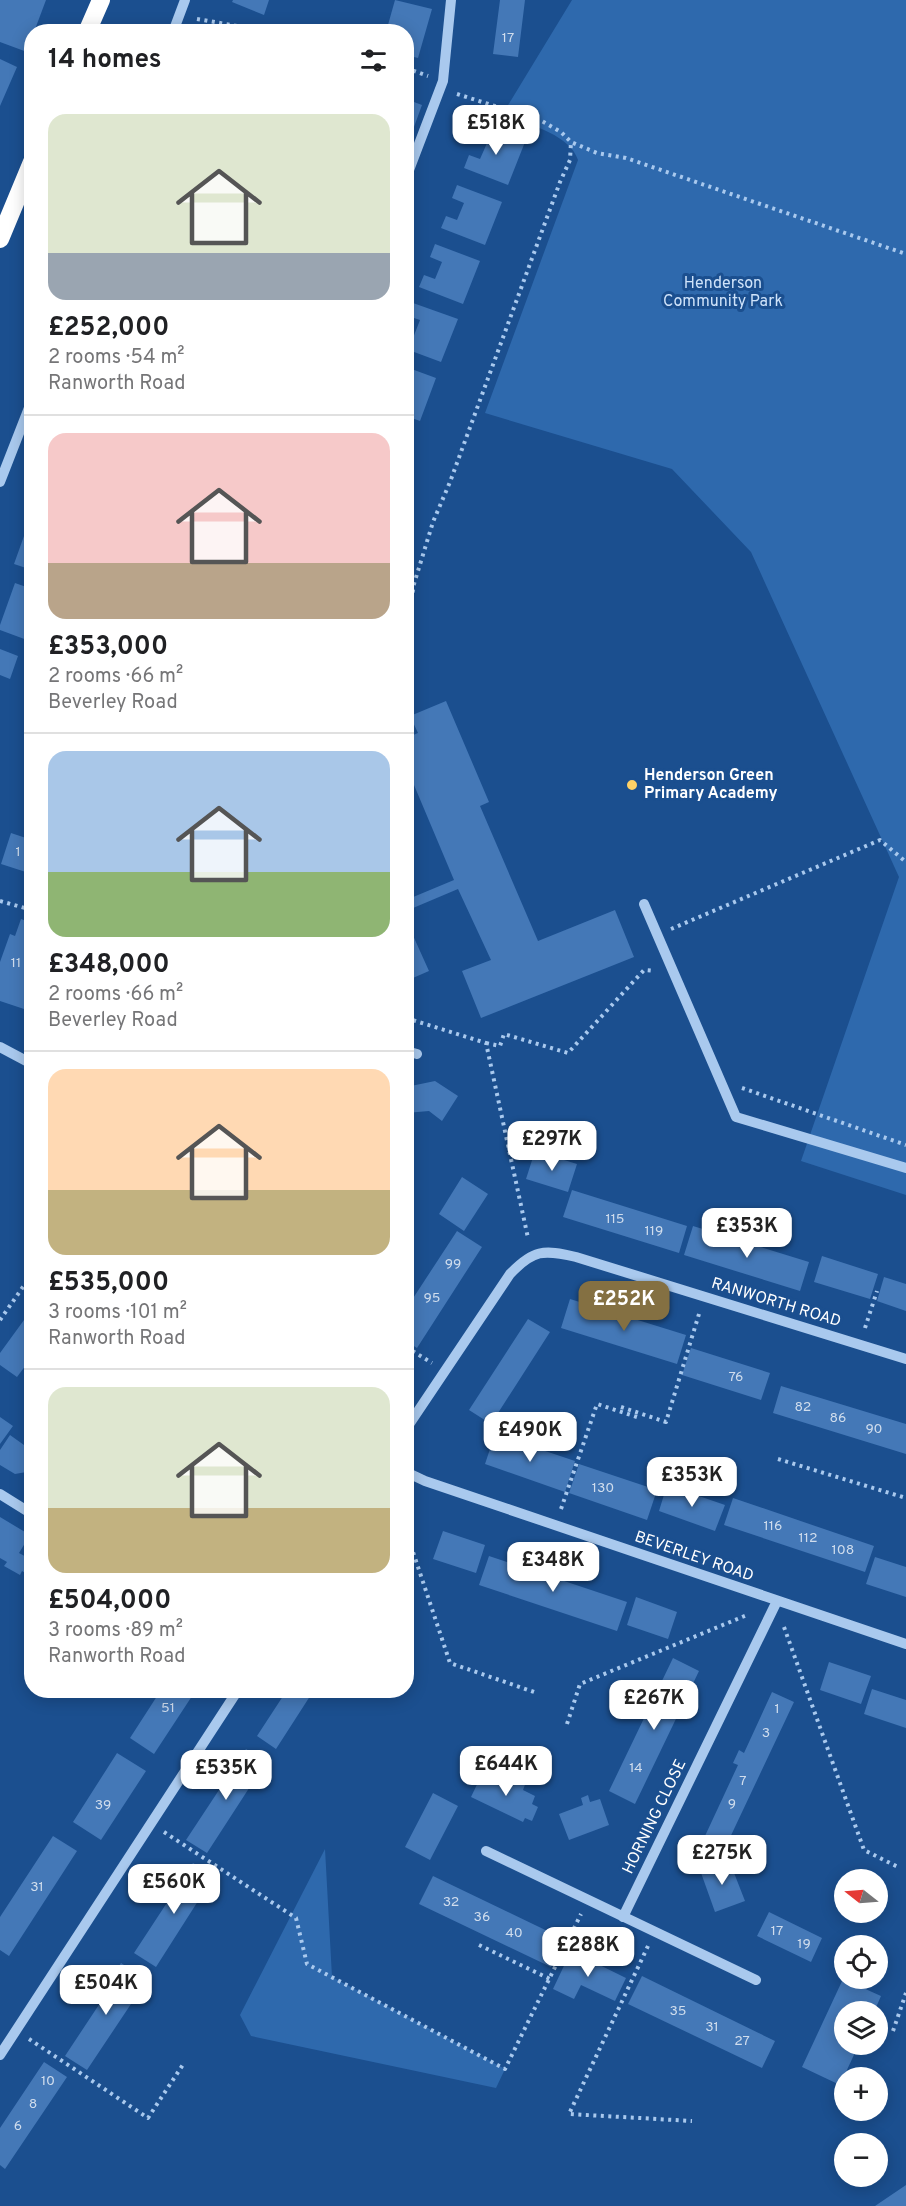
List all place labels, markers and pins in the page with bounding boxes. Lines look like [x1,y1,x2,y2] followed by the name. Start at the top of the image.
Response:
[454,105,538,156] pin: £518K
[644,766,778,804] place label: Henderson Green Primary Academy
[625,778,639,792] marker: Henderson Green Primary Academy
[510,1121,594,1172] pin: £297K
[705,1208,789,1259] pin: £353K
[582,1281,666,1332] pin: £252K
[488,1412,572,1463] pin: £490K
[650,1457,734,1508] pin: £353K
[511,1542,595,1593] pin: £348K
[612,1680,696,1731] pin: £267K
[464,1746,548,1797] pin: £644K
[184,1750,268,1801] pin: £535K
[680,1835,764,1886] pin: £275K
[132,1864,216,1915] pin: £560K
[546,1927,630,1978] pin: £288K
[64,1965,148,2016] pin: £504K

